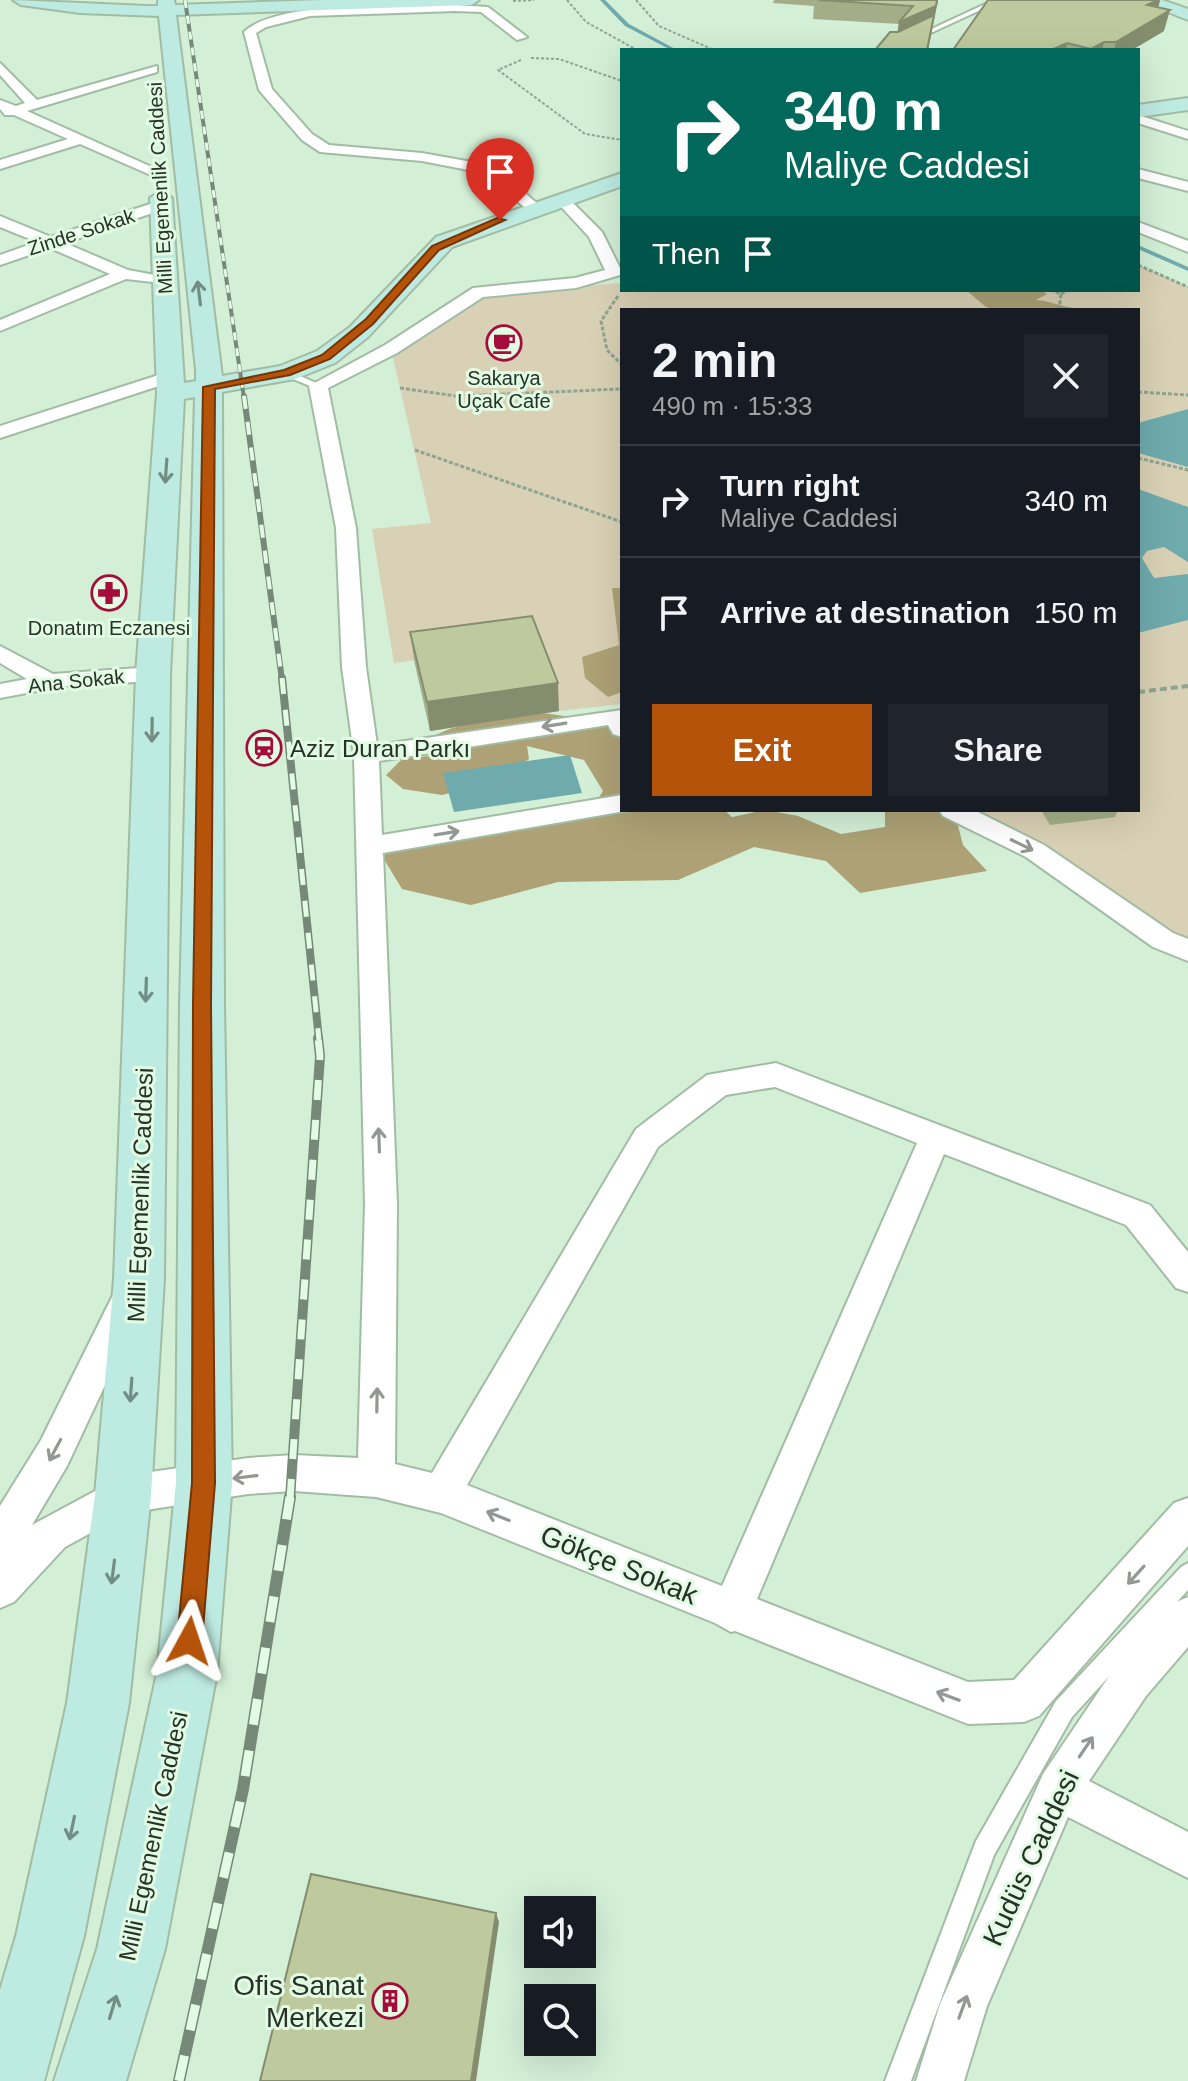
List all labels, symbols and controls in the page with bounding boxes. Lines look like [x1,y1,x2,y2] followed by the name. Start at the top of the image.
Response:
[784,79,943,142] text: 340 m
[652,80,756,184] icon: right
[143,81,177,295] street label: Milli Egemenlik Caddesi
[466,138,534,220] pin
[784,145,1030,186] text: Maliye Caddesi
[478,150,522,194] icon: arrive
[25,204,138,260] street label: Zinde Sokak
[736,232,780,276] icon: arrive
[652,237,720,270] text: Then
[192,280,207,306] one-way arrow
[485,324,523,362] cafe icon: Sakarya Uçak Cafe
[652,334,777,387] text: 2 min
[1024,334,1108,418] button: close
[457,367,551,412] place label: Sakarya Uçak Cafe
[652,391,812,421] text: 490 m · 15:33
[158,457,173,484] one-way arrow
[720,469,859,502] text: Turn right
[652,479,696,523] icon: right
[1025,484,1108,517] text: 340 m
[720,503,898,533] text: Maliye Caddesi
[90,574,128,612] pharmacy icon: Donatım Eczanesi
[652,591,696,635] icon: arrive
[720,596,1010,629] text: Arrive at destination
[1034,596,1117,629] text: 150 m
[28,617,190,639] place label: Donatım Eczanesi
[27,665,126,697] street label: Ana Sokak
[652,704,872,796] button: Exit
[888,704,1108,796] button: Share
[144,716,160,743] one-way arrow
[542,719,567,734] one-way arrow
[245,729,283,767] station icon: Aziz Duran Parkı
[290,735,470,762] place label: Aziz Duran Parkı
[433,825,459,840] one-way arrow
[1010,837,1034,853] one-way arrow
[139,976,154,1003] one-way arrow
[122,1067,158,1323] street label: Milli Egemenlik Caddesi
[372,1127,387,1154] one-way arrow
[123,1376,138,1403] one-way arrow
[369,1387,385,1414] one-way arrow
[47,1438,63,1461] one-way arrow
[232,1469,259,1484] one-way arrow
[486,1508,511,1523] one-way arrow
[536,1519,703,1611] street label: Gökçe Sokak
[106,1558,121,1585] one-way arrow
[1127,1565,1145,1585] one-way arrow
[147,1599,231,1683] position arrow
[936,1688,961,1702] one-way arrow
[113,1709,193,1963] street label: Milli Egemenlik Caddesi
[1078,1736,1094,1759] one-way arrow
[977,1765,1085,1951] street label: Kudüs Caddesi
[64,1815,79,1841] one-way arrow
[524,1896,596,2056] map controls
[524,1896,596,1968] button: sound
[233,1970,364,2033] place label: Ofis Sanat Merkezi
[371,1982,409,2020] building icon: Ofis Sanat Merkezi
[524,1984,596,2056] button: search
[106,1994,121,2020] one-way arrow
[957,1994,972,2019] one-way arrow

